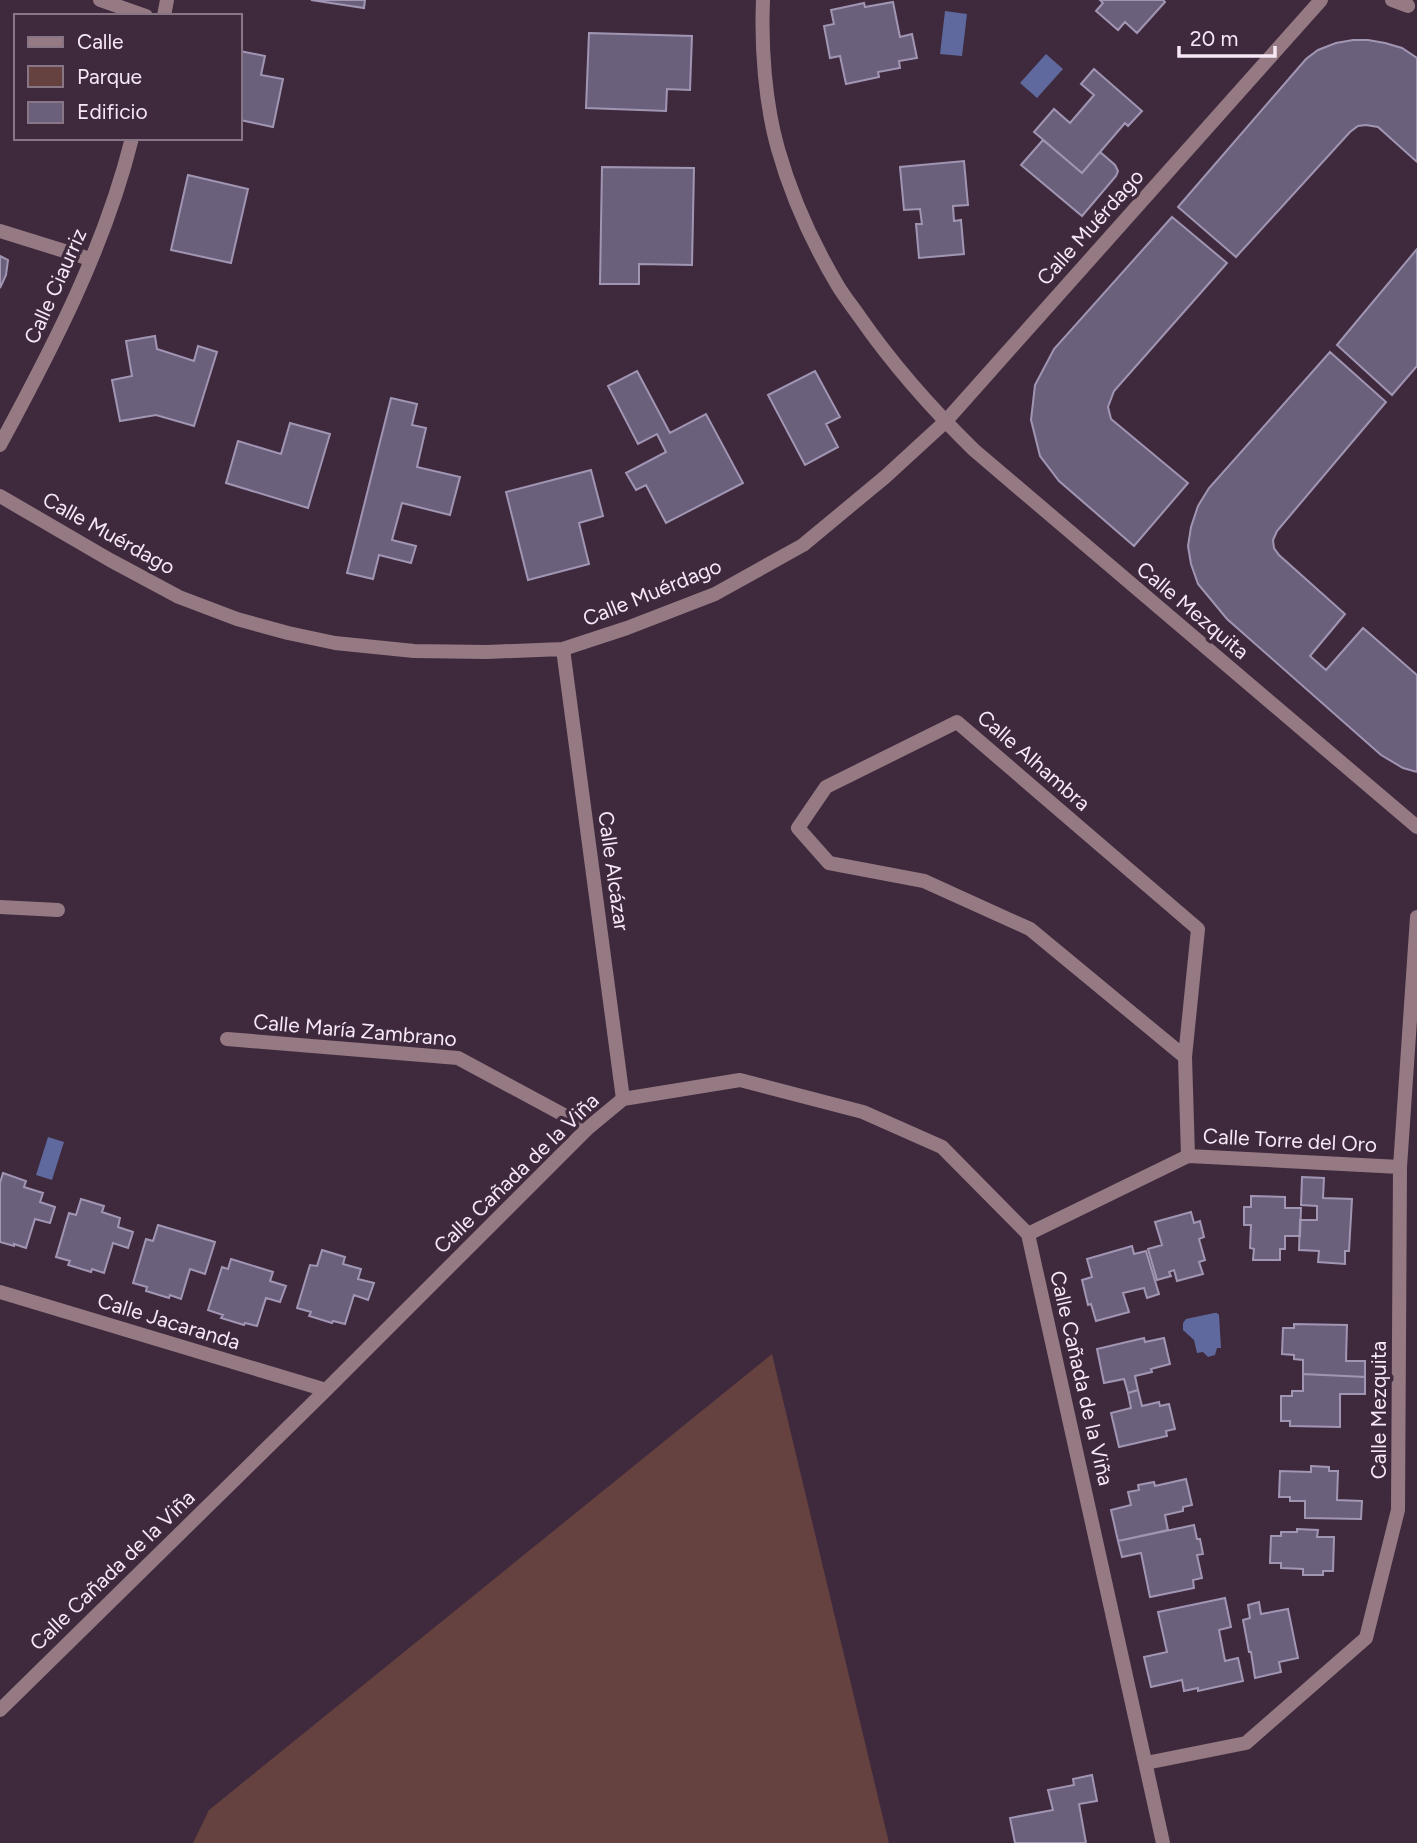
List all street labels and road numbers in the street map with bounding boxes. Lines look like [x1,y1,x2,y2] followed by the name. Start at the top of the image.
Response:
[1031,164,1149,290] street label: Calle Muérdago
[18,224,92,348] street label: Calle Ciaurriz
[39,486,179,580] street label: Calle Muérdago
[579,553,725,631] street label: Calle Muérdago
[1132,556,1254,664] street label: Calle Mezquita
[973,704,1095,816] street label: Calle Alhambra
[593,809,635,933] street label: Calle Alcázar
[252,1009,458,1051] street label: Calle María Zambrano
[428,1088,604,1258] street label: Calle Cañada de la Viña
[1202,1123,1378,1157] street label: Calle Torre del Oro
[1045,1268,1119,1488] street label: Calle Cañada de la Viña
[95,1287,243,1355] street label: Calle Jacaranda
[1366,1341,1391,1479] street label: Calle Mezquita
[24,1485,200,1655] street label: Calle Cañada de la Viña

